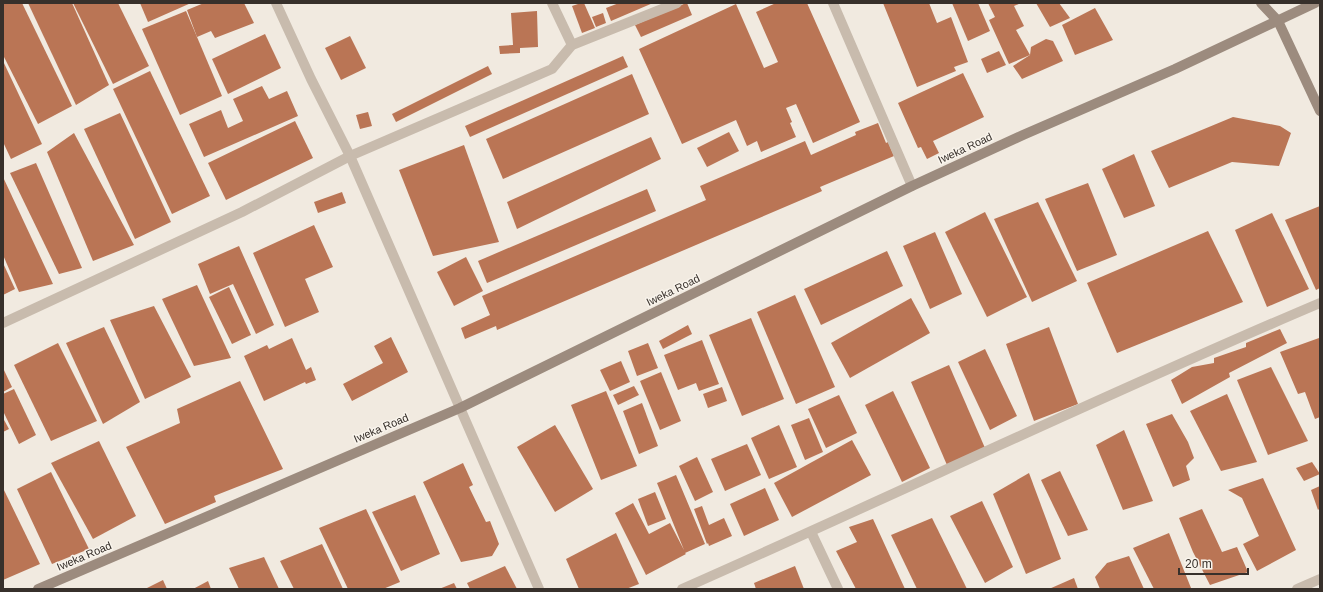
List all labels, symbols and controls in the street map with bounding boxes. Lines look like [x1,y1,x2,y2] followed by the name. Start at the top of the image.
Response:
[936,130,994,166] street label: Iweka Road
[644,272,702,308] street label: Iweka Road
[352,411,410,445] street label: Iweka Road
[55,539,113,573] street label: Iweka Road
[1179,550,1248,576] scale bar
[1185,557,1212,571] text: 20 m

